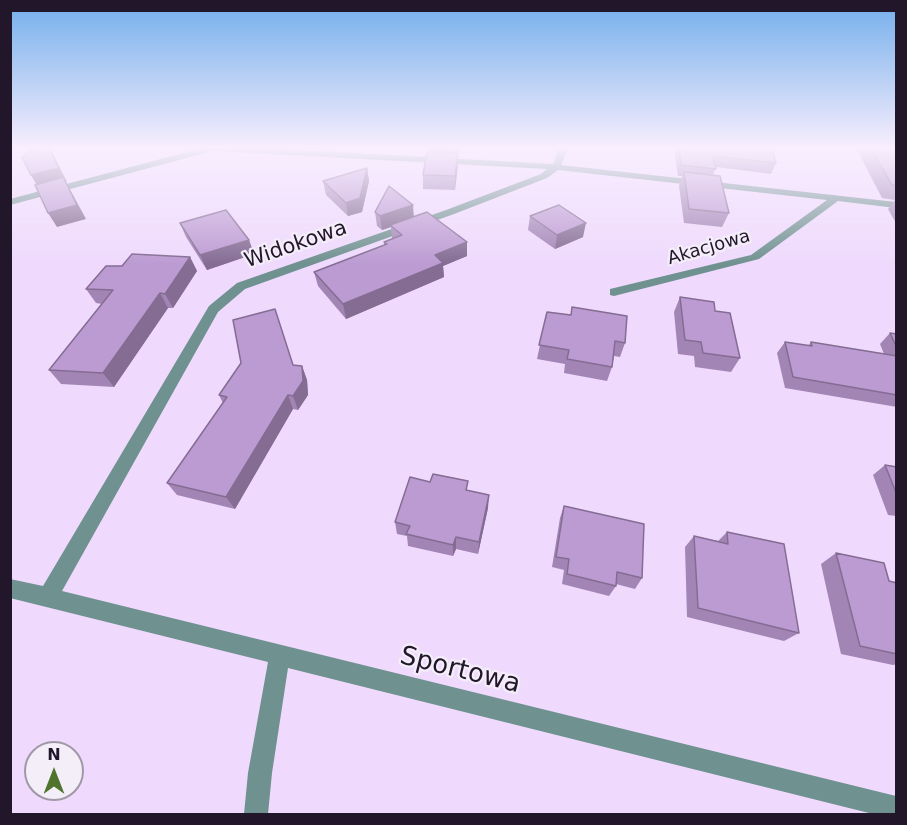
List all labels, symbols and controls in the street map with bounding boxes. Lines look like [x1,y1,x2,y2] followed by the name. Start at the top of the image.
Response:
[241,216,351,274] street label: Widokowa
[665,226,753,270] street label: Akacjowa
[397,641,523,701] street label: Sportowa
[24,741,84,801] north arrow
[47,745,61,764] text: N

